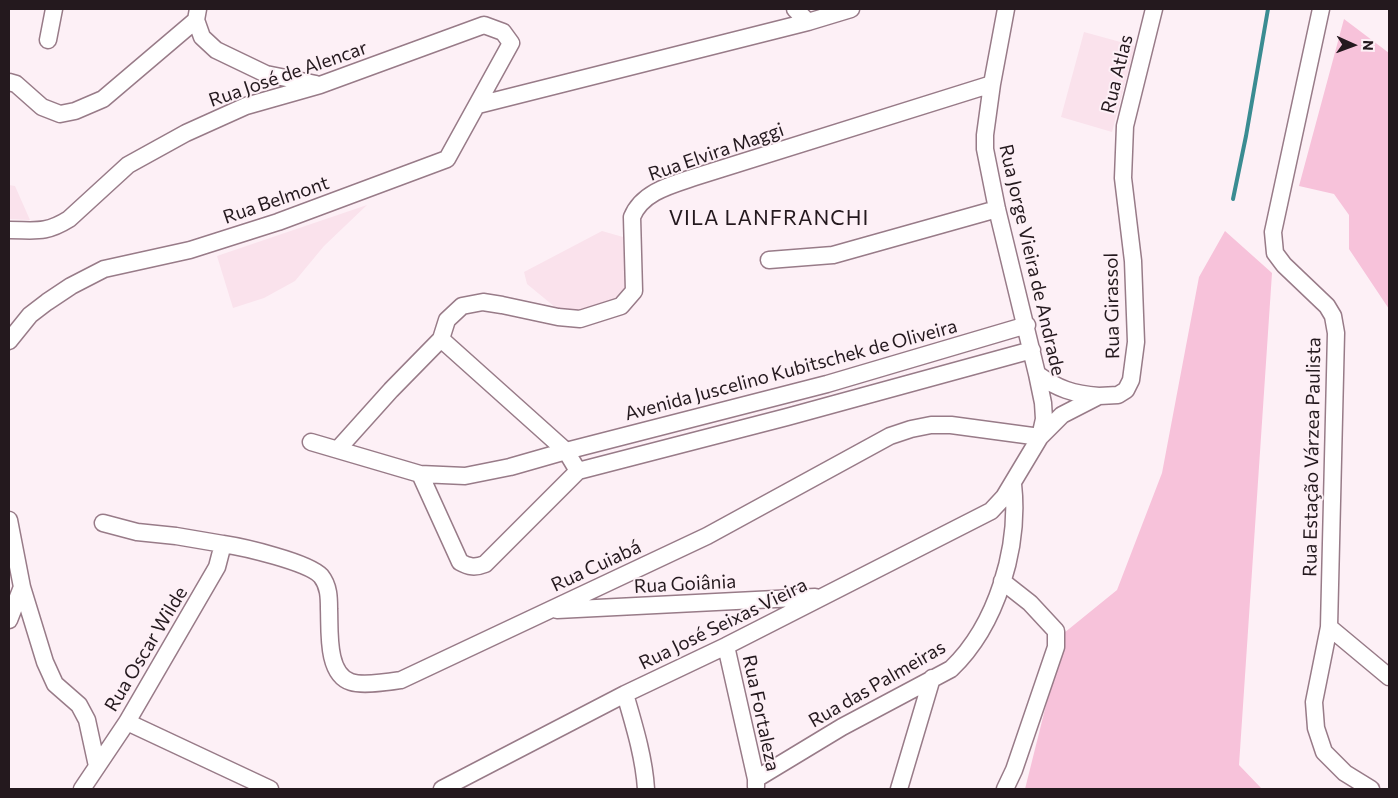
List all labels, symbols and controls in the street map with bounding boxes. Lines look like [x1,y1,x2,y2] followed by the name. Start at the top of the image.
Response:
[1328,20,1378,70] north arrow
[1096,32,1138,116] street label: Rua Atlas
[206,36,370,112] street label: Rua José de Alencar
[1360,40,1377,51] text: N
[645,118,787,186] street label: Rua Elvira Maggi
[994,142,1070,378] street label: Rua Jorge Vieira de Andrade
[220,171,332,229] street label: Rua Belmont
[667,205,871,231] district label: VILA LANFRANCHI
[1100,253,1124,359] street label: Rua Girassol
[622,315,960,425] street label: Avenida Juscelino Kubitschek de Oliveira
[1299,337,1325,577] street label: Rua Estação Várzea Paulista
[548,535,644,597] street label: Rua Cuiabá
[633,570,737,598] street label: Rua Goiânia
[635,573,811,675] street label: Rua José Seixas Vieira
[100,582,192,716] street label: Rua Oscar Wilde
[805,636,949,732] street label: Rua das Palmeiras
[738,653,784,773] street label: Rua Fortaleza

